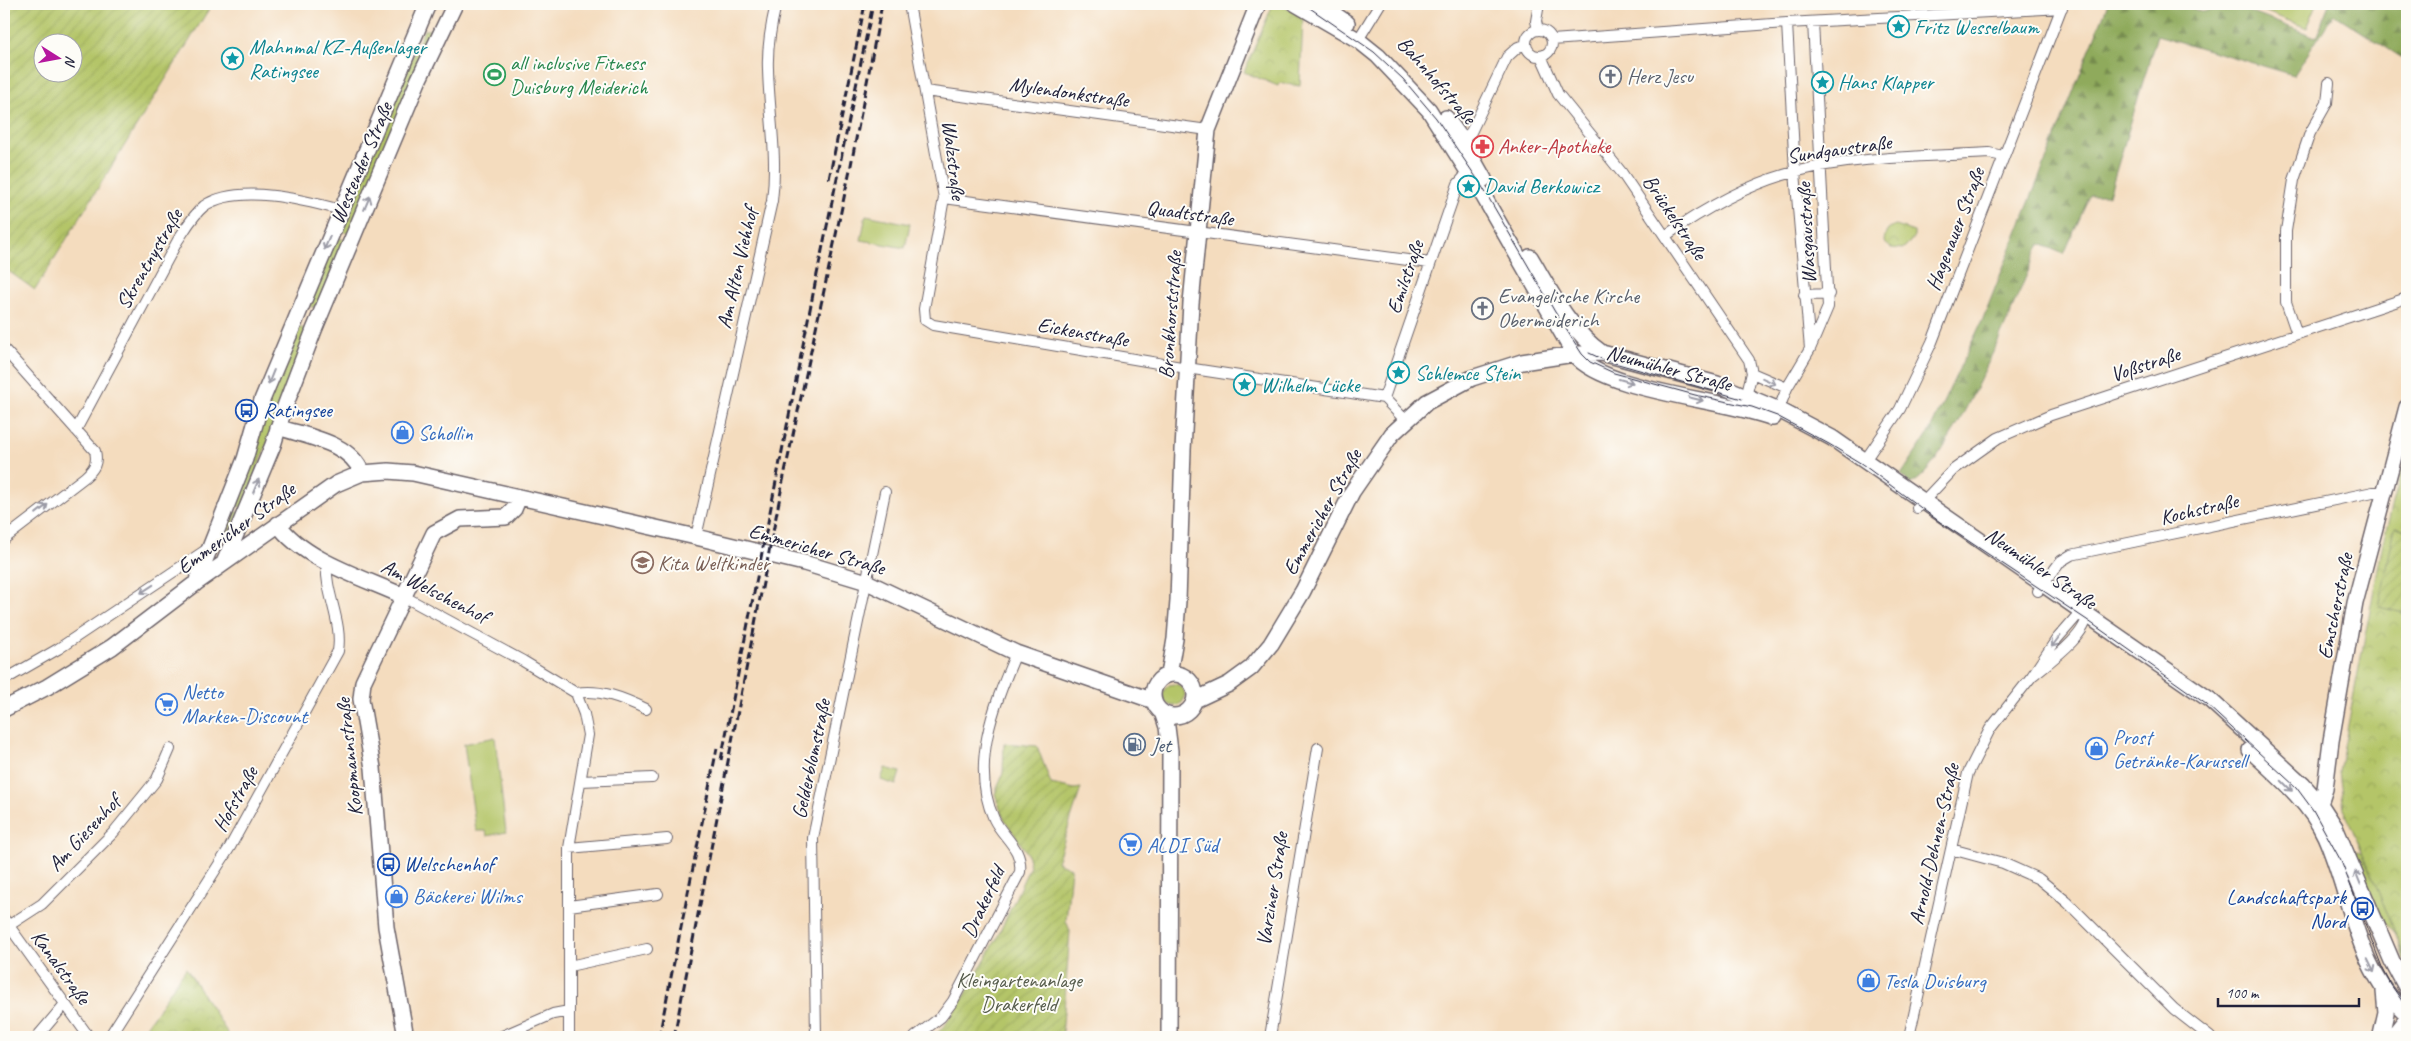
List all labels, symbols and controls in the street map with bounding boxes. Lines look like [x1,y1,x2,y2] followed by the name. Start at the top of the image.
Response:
[1914,14,2040,40] place label: Fritz Wesselbaum
[1886,15,1910,39] place icon: Fritz Wesselbaum
[1392,31,1484,131] street label: Bahnhofstraße
[32,32,82,82] north arrow
[249,34,429,84] place label: Mahnmal KZ-Außenlager Ratingsee
[221,47,245,71] place icon: Mahnmal KZ-Außenlager Ratingsee
[510,50,649,100] place label: all inclusive Fitness Duisburg Meiderich
[61,55,79,69] text: N
[482,63,506,87] sports icon: all inclusive Fitness Duisburg Meiderich
[1627,63,1694,89] place label: Herz Jesu
[1599,64,1623,88] church icon: Herz Jesu
[1838,69,1935,95] place label: Hans Klapper
[1810,70,1834,94] place icon: Hans Klapper
[1008,71,1132,114] street label: Mylendonkstraße
[324,96,399,228] street label: Westender Straße
[936,119,972,203] street label: Walzstraße
[1785,129,1895,169] street label: Sundgaustraße
[1498,133,1612,159] place label: Anker-Apotheke
[1470,134,1494,158] pharmacy icon: Anker-Apotheke
[1920,162,1991,294] street label: Hagenauer Straße
[1637,170,1714,266] street label: Brückelstraße
[1484,173,1601,199] place label: David Berkowicz
[1456,174,1480,198] place icon: David Berkowicz
[1790,180,1822,284] street label: Wasgaustraße
[1145,194,1237,232] street label: Quadtstraße
[363,196,372,211] one-way arrow
[710,200,765,331] street label: Am Alten Viehhof
[110,202,189,314] street label: Skrentnystraße
[322,235,332,250] one-way arrow
[1380,235,1430,317] street label: Emilstraße
[1153,248,1188,380] street label: Bronkhorststraße
[1498,283,1640,333] place label: Evangelische Kirche Obermeiderich
[1470,296,1494,320] church icon: Evangelische Kirche Obermeiderich
[1035,311,1133,353] street label: Eickenstraße
[1604,339,1736,398] street label: Neumühler Straße
[2107,340,2185,387] street label: Voßstraße
[1415,360,1521,386] place label: Schlemce Stein
[1387,361,1411,385] place icon: Schlemce Stein
[266,369,276,384] one-way arrow
[1261,372,1362,398] place label: Wilhelm Lücke
[1233,373,1257,397] place icon: Wilhelm Lücke
[1762,376,1777,386] one-way arrow
[1617,377,1633,387] one-way arrow
[1688,395,1704,404] one-way arrow
[263,397,334,423] place label: Ratingsee
[235,398,259,422] bus stop icon: Ratingsee
[418,420,473,446] place label: Schollin
[390,421,414,445] shop icon: Schollin
[1277,443,1368,580] street label: Emmericher Straße
[172,475,302,580] street label: Emmericher Straße
[252,479,261,494] one-way arrow
[2158,487,2243,531] street label: Kochstraße
[35,504,49,514] one-way arrow
[746,517,890,581] street label: Emmericher Straße
[1980,521,2103,616] street label: Neumühler Straße
[2311,549,2359,661] street label: Emscherstraße
[658,550,772,576] place label: Kita Weltkinder
[630,551,654,575] school or university icon: Kita Weltkinder
[377,553,496,631] street label: Am Welschenhof
[140,584,154,594] one-way arrow
[2051,634,2062,647] one-way arrow
[182,679,309,729] place label: Netto Marken-Discount
[154,692,178,716] supermarket icon: Netto Marken-Discount
[330,695,368,817] street label: Koopmannstraße
[786,695,837,821] street label: Gelderblomstraße
[2113,724,2250,774] place label: Prost Getränke-Karussell
[1150,732,1173,758] place label: Jet
[1123,733,1147,757] fuel station icon: Jet
[2085,737,2109,761] shop icon: Prost Getränke-Karussell
[1903,759,1966,927] street label: Arnold-Dehnen-Straße
[207,760,265,836] street label: Hofstraße
[2281,779,2293,792] one-way arrow
[42,786,129,877] street label: Am Giesenhof
[1250,828,1294,948] street label: Varziner Straße
[1147,832,1222,858] place label: ALDI Süd
[1119,833,1143,857] supermarket icon: ALDI Süd
[404,851,499,877] place label: Welschenhof
[376,852,400,876] bus stop icon: Welschenhof
[955,860,1012,942] street label: Drakerfeld
[2353,870,2362,886] one-way arrow
[413,883,524,909] place label: Bäckerei Wilms
[385,884,409,908] shop icon: Bäckerei Wilms
[2226,884,2350,934] place label: Landschaftspark Nord
[2350,897,2374,921] bus stop icon: Landschaftspark Nord
[25,925,98,1011] street label: Kanalstraße
[2366,958,2376,973] one-way arrow
[956,967,1084,1017] park label: Kleingartenanlage Drakerfeld
[1884,968,1987,994] place label: Tesla Duisburg
[1856,969,1880,993] shop icon: Tesla Duisburg
[2218,976,2360,1008] scale bar
[2226,984,2260,1003] text: 100 m

